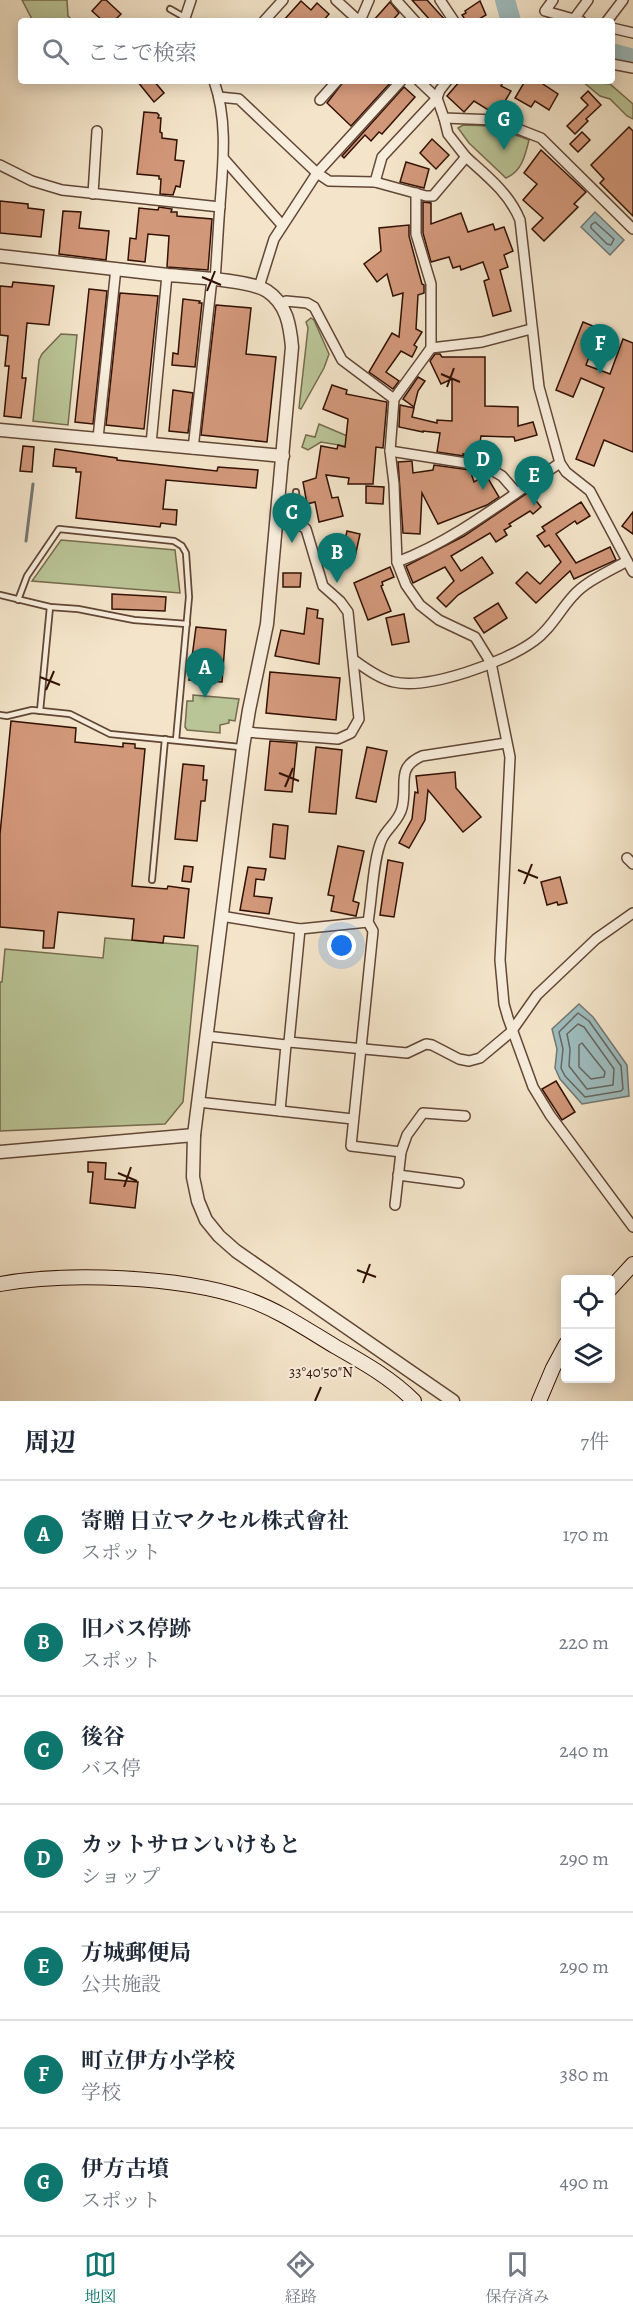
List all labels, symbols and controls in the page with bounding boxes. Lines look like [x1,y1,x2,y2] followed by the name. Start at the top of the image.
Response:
[18,18,615,84] search box
[39,35,72,68] icon: search
[87,38,197,68] text: ここで検索
[484,100,524,150] pin: G
[580,324,620,374] pin: F
[464,440,502,490] pin: D
[514,456,554,506] pin: E
[272,494,312,543] pin: C
[318,534,356,583] pin: B
[186,648,224,698] pin: A
[327,931,356,960] your location
[561,1275,615,1383] map controls
[561,1275,615,1329] button: locate
[561,1329,615,1383] button: layers
[289,1362,353,1382] text: 33°40'50"N
[24,1425,76,1460] text: 周辺
[581,1428,609,1455] text: 7件
[81,1506,349,1536] text: 寄贈 日立マクセル株式會社
[37,1521,50,1548] text: A
[563,1521,609,1548] text: 170 m
[81,1539,161,1566] text: スポット
[81,1614,191,1644] text: 旧バス停跡
[37,1629,50,1656] text: B
[559,1629,609,1656] text: 220 m
[81,1647,161,1674] text: スポット
[81,1722,125,1752] text: 後谷
[37,1737,50,1764] text: C
[559,1737,609,1764] text: 240 m
[81,1755,141,1782] text: バス停
[81,1830,301,1860] text: カットサロンいけもと
[37,1845,50,1872] text: D
[559,1845,609,1872] text: 290 m
[81,1863,161,1890] text: ショップ
[81,1938,191,1968] text: 方城郵便局
[38,1953,49,1980] text: E
[559,1953,609,1980] text: 290 m
[81,1971,161,1998] text: 公共施設
[81,2046,235,2076] text: 町立伊方小学校
[38,2061,49,2088] text: F
[560,2061,609,2088] text: 380 m
[81,2079,121,2106] text: 学校
[81,2154,169,2184] text: 伊方古墳
[37,2169,50,2196] text: G
[560,2169,609,2196] text: 490 m
[81,2187,161,2214] text: スポット
[84,2248,117,2308] tab: 地図
[284,2248,317,2308] tab: 経路
[485,2248,549,2308] tab: 保存済み

